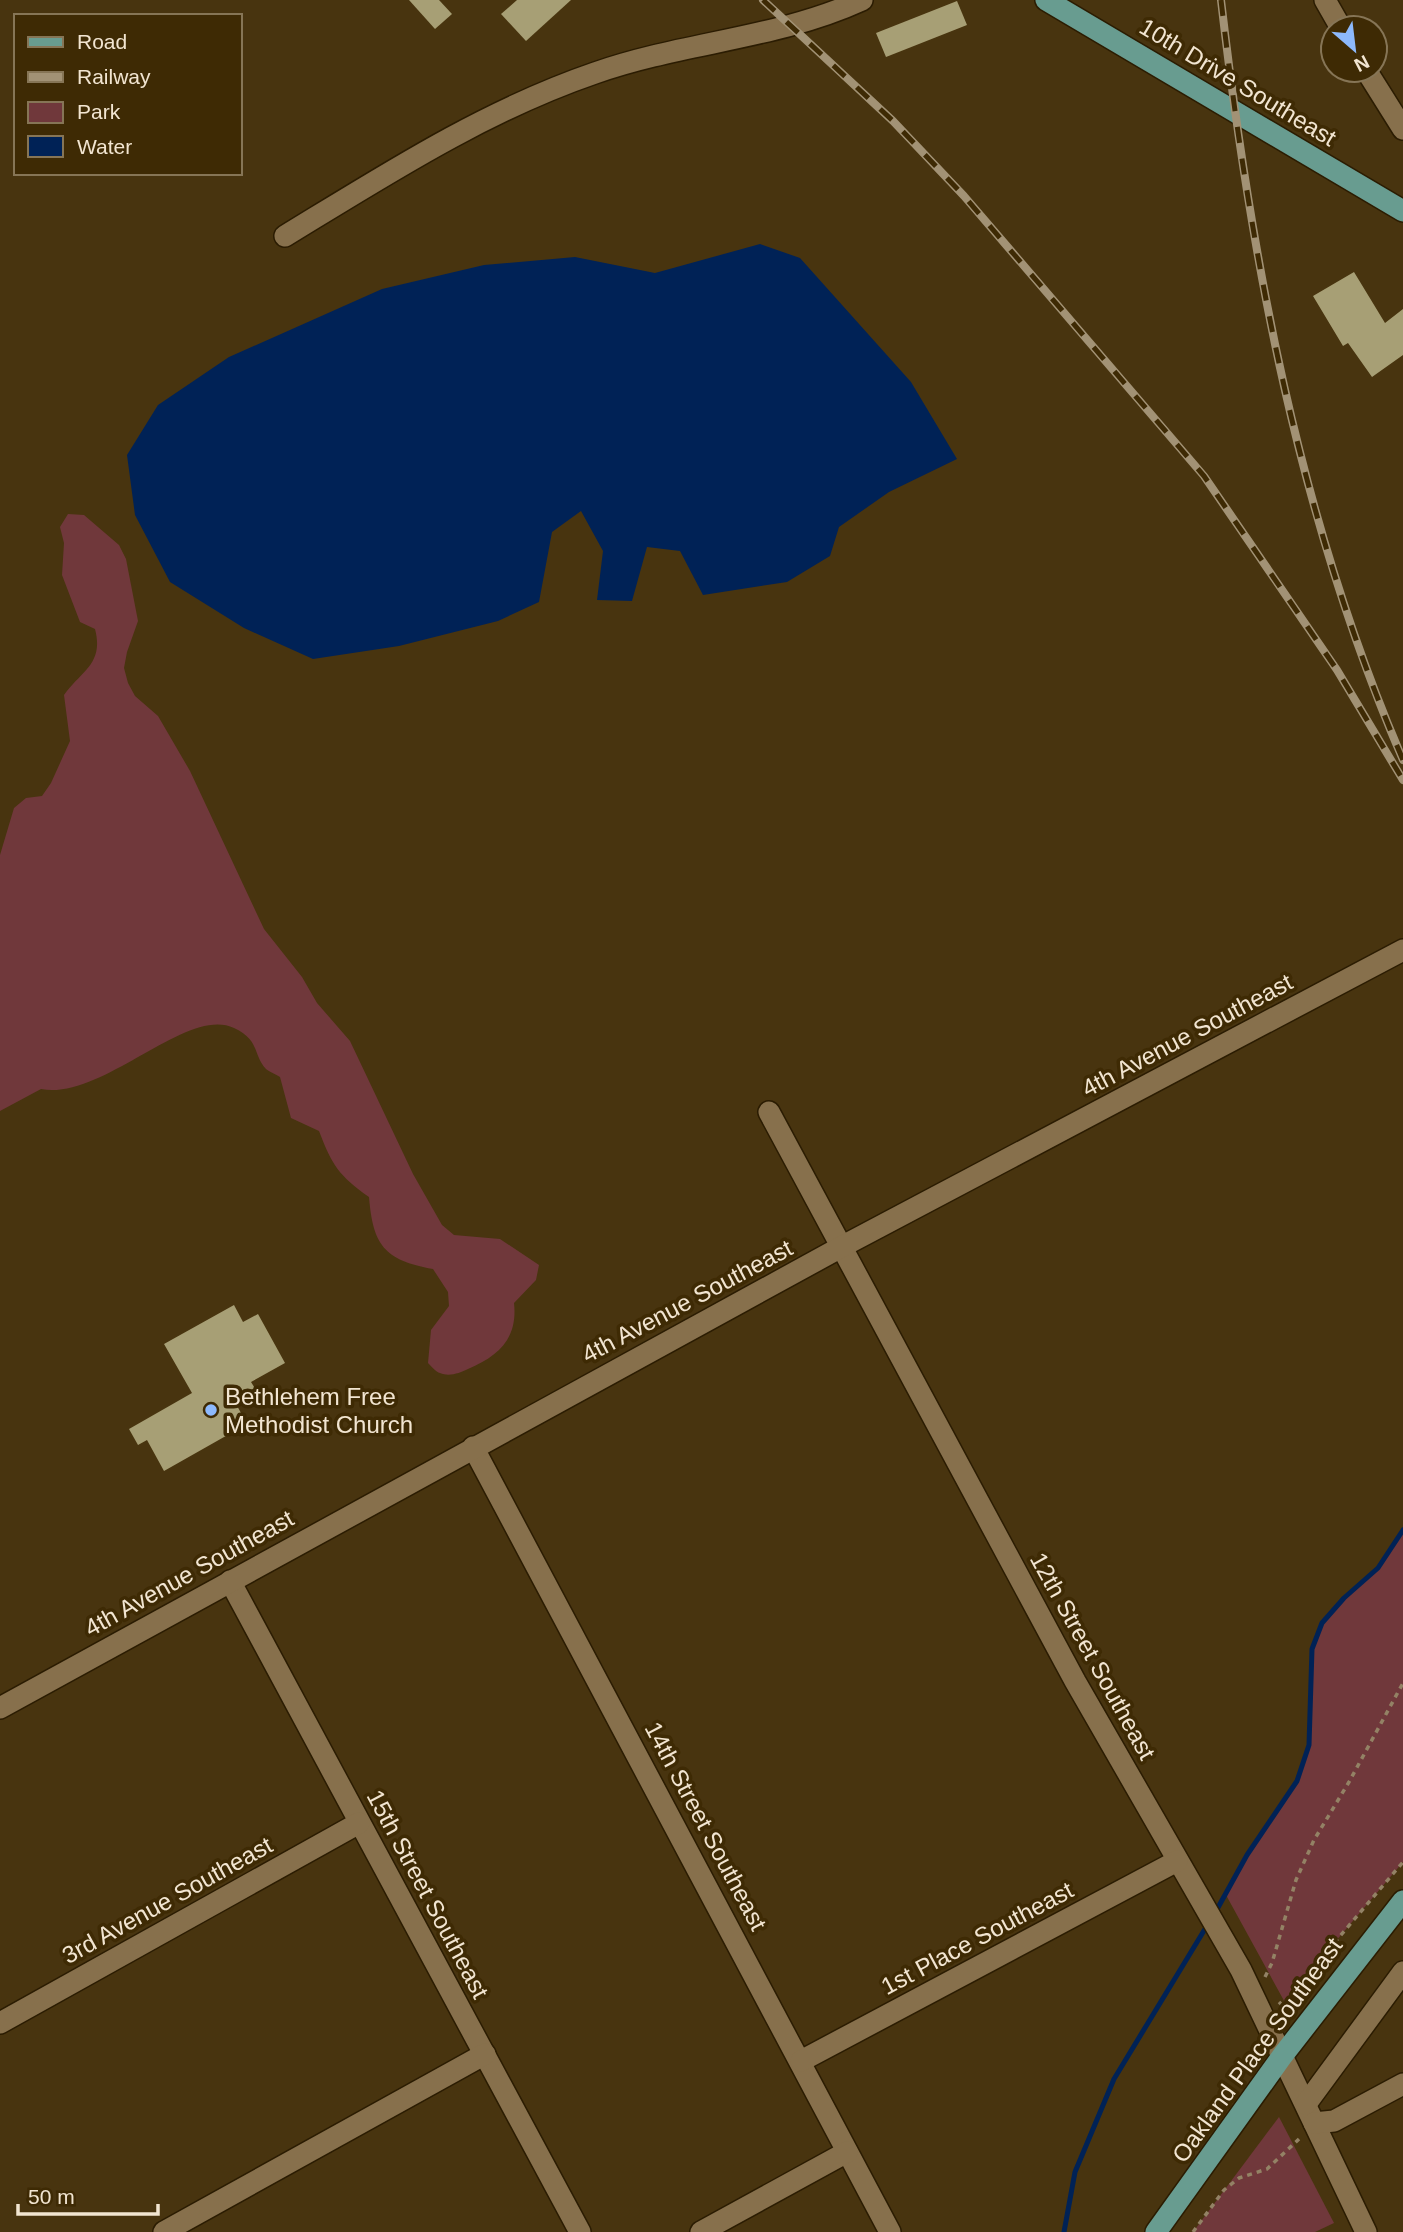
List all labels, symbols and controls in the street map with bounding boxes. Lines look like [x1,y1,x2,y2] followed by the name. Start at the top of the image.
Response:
[1135,13,1341,151] street label: 10th Drive Southeast
[14,14,242,175] legend
[1319,14,1389,84] north arrow
[77,30,127,53] text: Road
[1351,51,1373,76] text: N
[77,65,151,88] text: Railway
[77,100,121,123] text: Park
[77,135,132,158] text: Water
[1077,968,1297,1102] street label: 4th Avenue Southeast
[577,1234,797,1368] street label: 4th Avenue Southeast
[225,1383,413,1438] place label: Bethlehem Free Methodist Church
[203,1402,219,1418] marker: Bethlehem Free Methodist Church
[80,1504,298,1642] street label: 4th Avenue Southeast
[1025,1548,1161,1764] street label: 12th Street Southeast
[640,1717,773,1935] street label: 14th Street Southeast
[362,1785,495,2003] street label: 15th Street Southeast
[57,1831,277,1969] street label: 3rd Avenue Southeast
[876,1876,1078,2000] street label: 1st Place Southeast
[1166,1932,1348,2167] street label: Oakland Place Southeast
[18,2172,158,2216] scale bar
[28,2185,75,2208] text: 50 m

